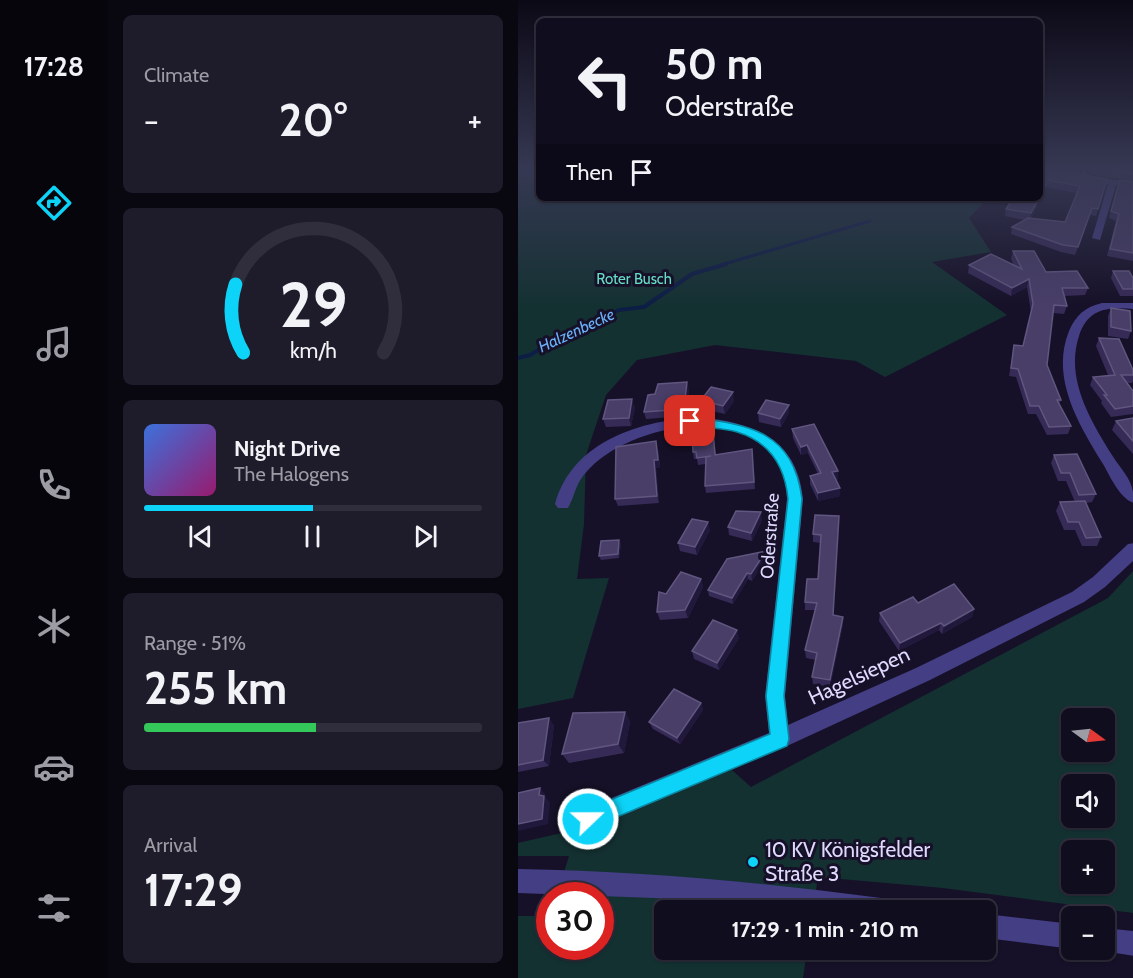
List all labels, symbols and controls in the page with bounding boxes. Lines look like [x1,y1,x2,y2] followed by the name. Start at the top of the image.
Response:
[665,38,763,90] text: 50 m
[566,42,644,120] icon: left
[24,50,84,83] text: 17:28
[144,63,209,87] text: Climate
[665,90,794,123] text: Oderstraße
[279,93,347,147] text: 20°
[144,100,159,140] text: −
[467,100,482,140] text: +
[625,156,658,189] icon: arrive
[566,159,613,186] text: Then
[33,182,75,224] icon: directions
[279,268,347,344] text: 29
[596,270,672,288] park label: Roter Busch
[535,305,617,356] water label: Halzenbecke
[33,323,75,365] icon: music
[290,338,336,364] text: km/h
[664,395,715,446] pin
[673,404,706,437] icon: arrive
[234,435,340,462] text: Night Drive
[234,462,349,486] text: The Halogens
[33,464,75,506] icon: phone
[756,492,784,580] street label: Oderstraße
[184,520,217,553] icon: previous
[296,520,329,553] icon: pause
[409,520,442,553] icon: next
[33,605,75,647] icon: climate
[144,631,246,655] text: Range · 51%
[804,641,913,710] street label: Hagelsiepen
[144,661,287,715] text: 255 km
[1061,708,1115,762] north arrow
[1061,708,1115,960] map controls
[33,746,75,788] icon: car
[1061,774,1115,828] button: sound
[556,787,620,851] position arrow
[144,833,197,857] text: Arrival
[765,837,930,886] place label: 10 KV Königsfelder Straße 3
[1061,840,1115,894] button: +
[746,855,760,869] marker: 10 KV Königsfelder Straße 3
[144,863,243,917] text: 17:29
[536,882,614,960] speed limit sign: 30
[33,887,75,929] icon: filters
[1061,906,1115,960] button: −
[731,916,919,943] text: 17:29 · 1 min · 210 m

